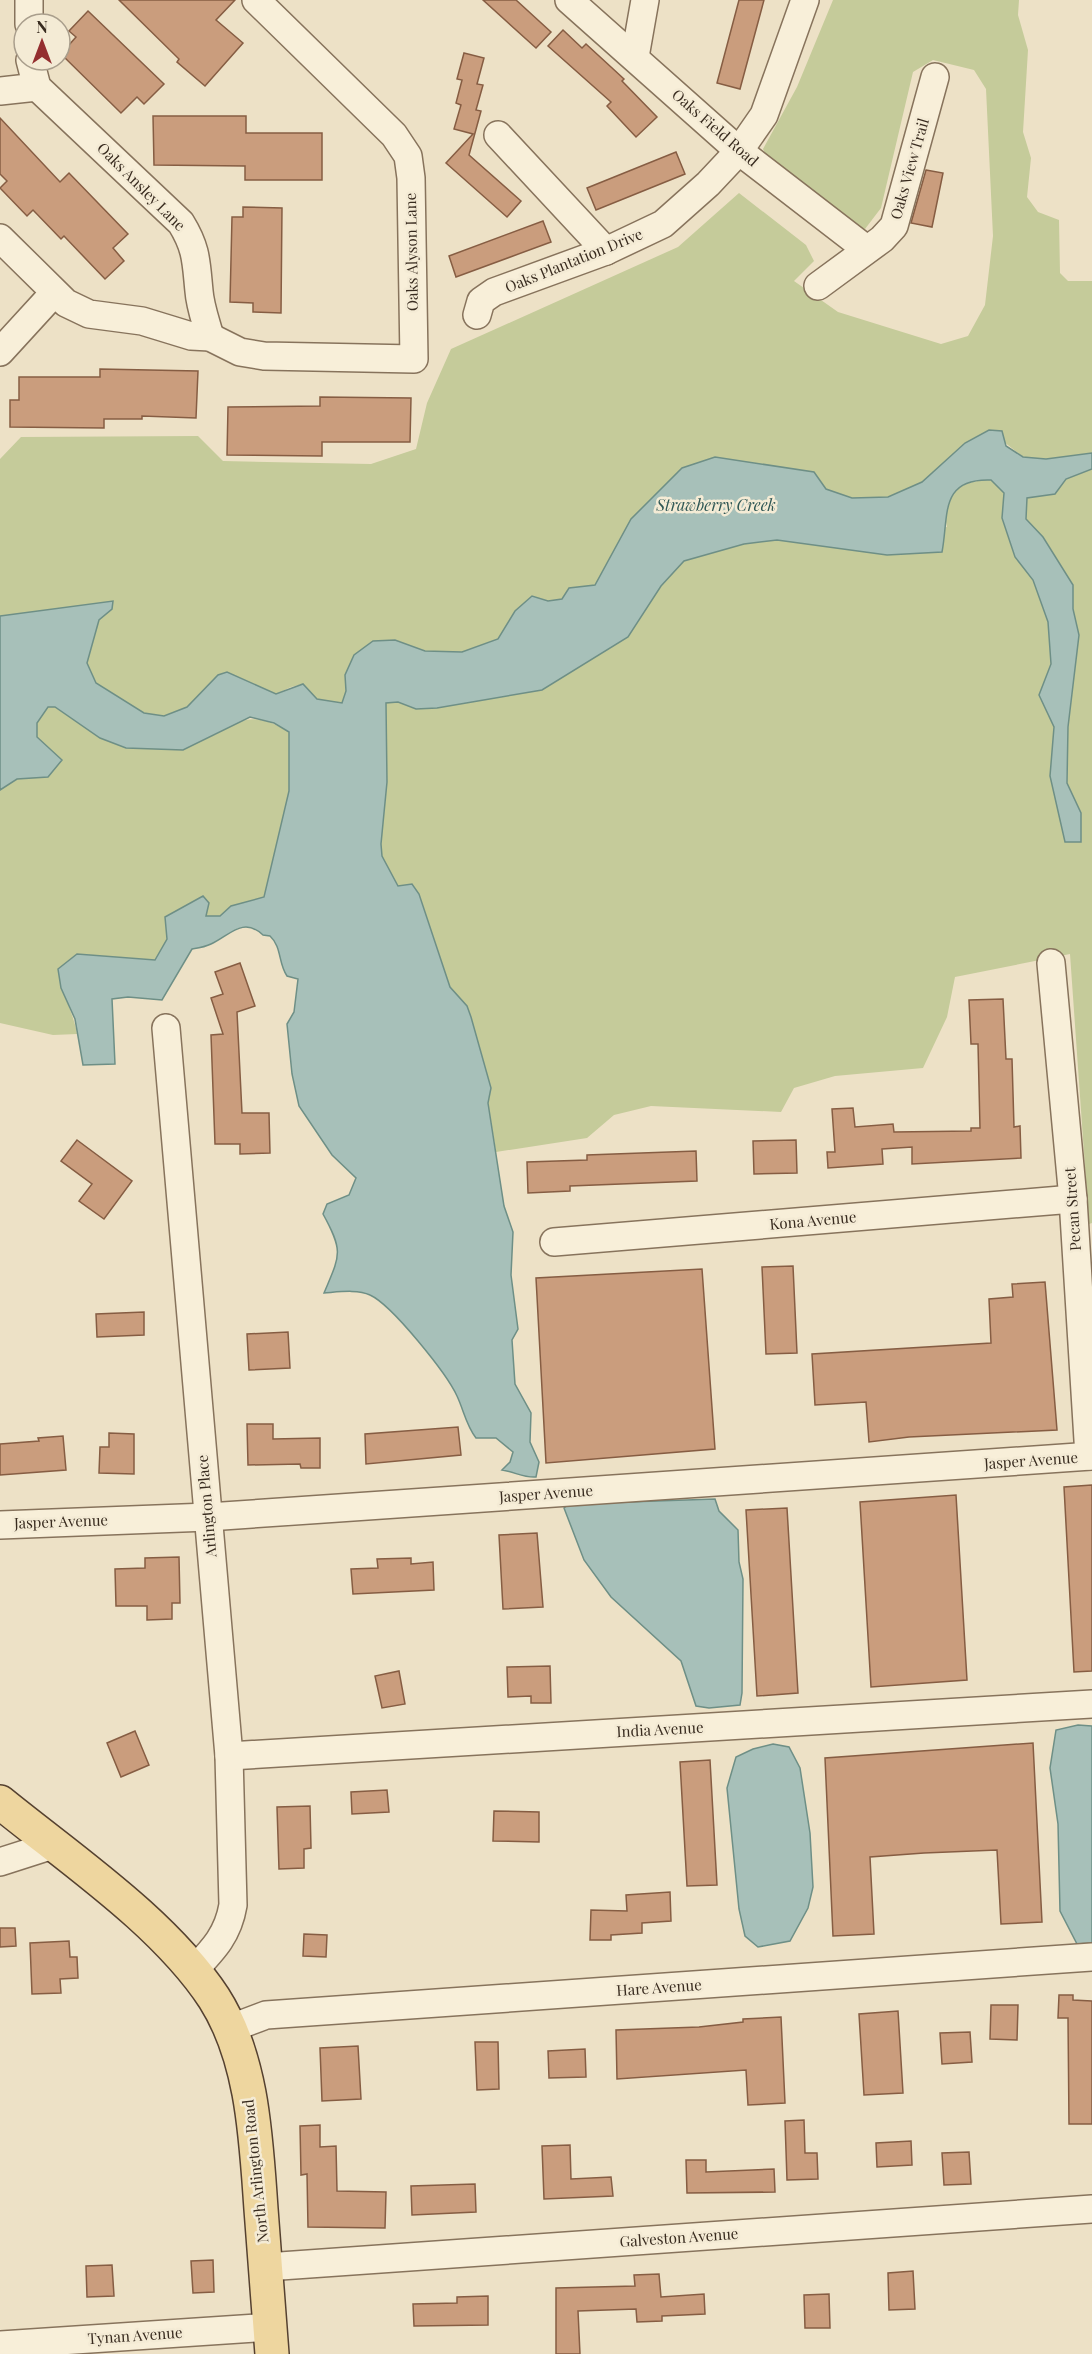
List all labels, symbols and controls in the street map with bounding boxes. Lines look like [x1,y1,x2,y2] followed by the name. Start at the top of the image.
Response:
[12,12,72,72] north arrow
[36,16,48,37] text: N
[668,84,763,171] street label: Oaks Field Road
[885,116,933,222] street label: Oaks View Trail
[93,138,190,235] street label: Oaks Ansley Lane
[400,193,422,311] street label: Oaks Alyson Lane
[502,223,645,297] street label: Oaks Plantation Drive
[655,494,776,515] water label: Strawberry Creek
[1059,1166,1085,1252] street label: Pecan Street
[769,1206,857,1234] street label: Kona Avenue
[982,1447,1079,1473] street label: Jasper Avenue
[192,1454,221,1559] street label: Arlington Place
[497,1480,594,1506] street label: Jasper Avenue
[13,1509,108,1533] street label: Jasper Avenue
[616,1717,704,1741] street label: India Avenue
[616,1974,702,2000] street label: Hare Avenue
[237,2098,272,2244] street label: North Arlington Road
[619,2223,739,2251] street label: Galveston Avenue
[87,2322,183,2348] street label: Tynan Avenue

